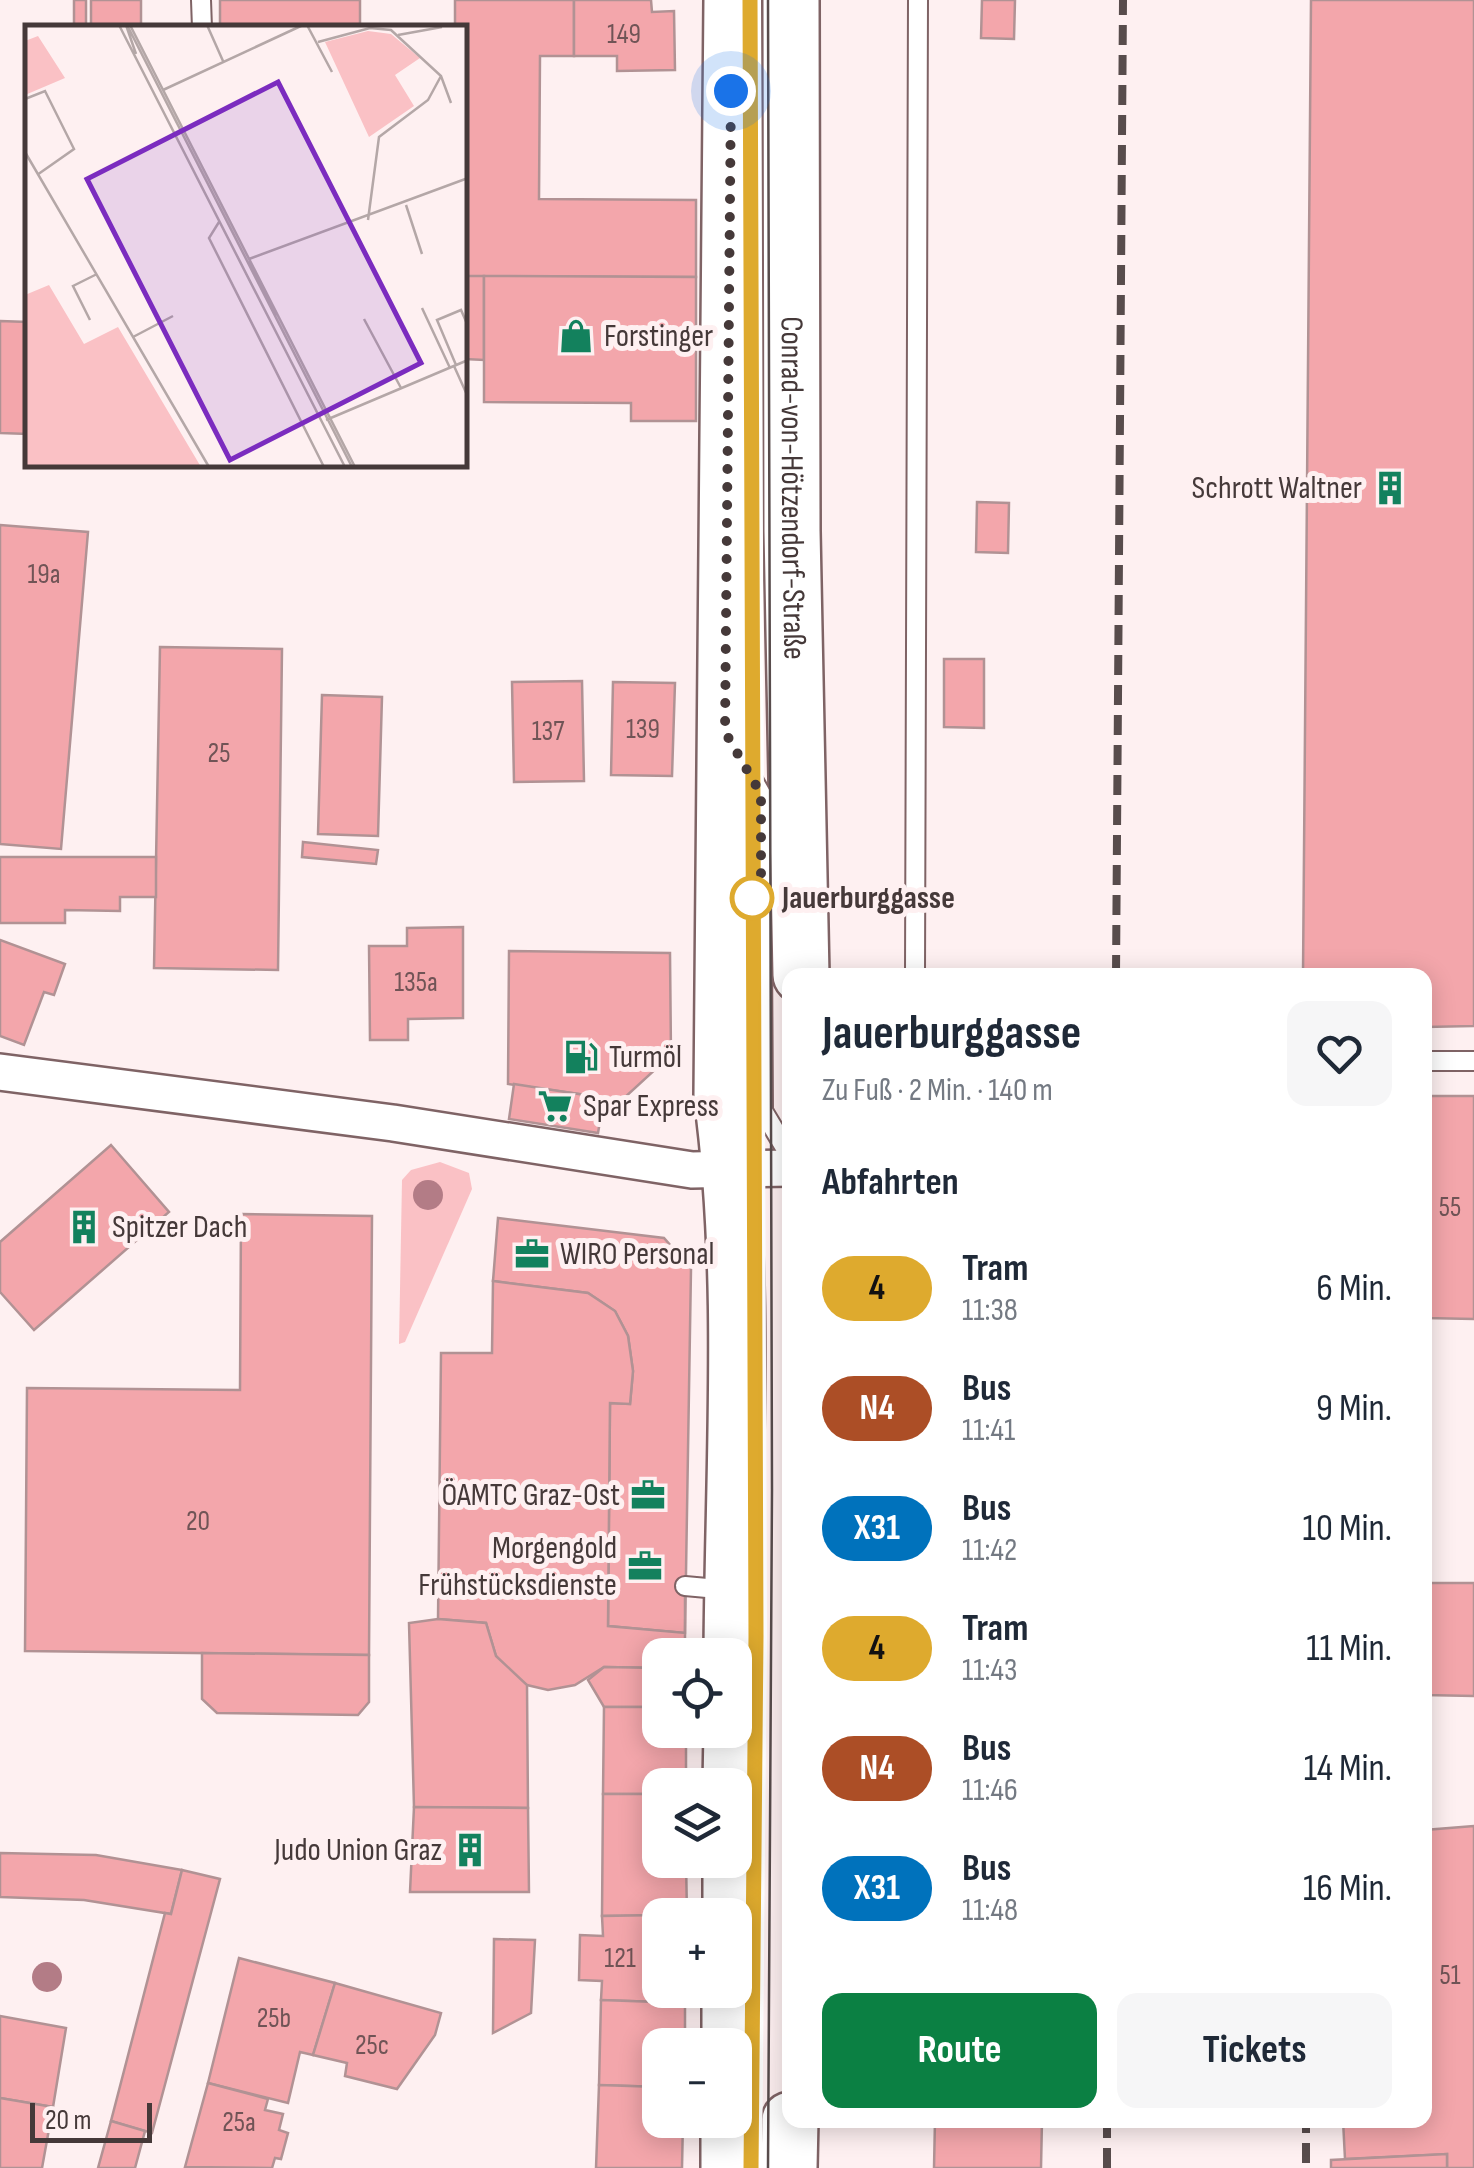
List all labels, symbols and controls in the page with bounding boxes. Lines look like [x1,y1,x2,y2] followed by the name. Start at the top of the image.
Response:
[607,18,641,51] house number: 149
[25,25,468,468] inset map
[706,66,756,116] your location
[772,316,814,660] street label: Conrad-von-Hötzendorf-Straße
[557,317,595,355] shop icon: Forstinger
[604,317,713,356] place label: Forstinger
[1192,469,1362,508] place label: Schrott Waltner
[1371,469,1409,507] building icon: Schrott Waltner
[28,558,60,591] house number: 19a
[626,713,660,746] house number: 139
[532,715,564,748] house number: 137
[208,737,230,770] house number: 25
[731,877,773,919] marker: Jauerburggasse
[781,879,955,918] place label: Jauerburggasse
[394,966,438,999] house number: 135a
[1287,1001,1392,1106] button: heart
[822,1005,1081,1062] text: Jauerburggasse
[562,1038,600,1076] fuel station icon: Turmöl
[609,1038,682,1077] place label: Turmöl
[822,1071,1053,1110] text: Zu Fuß · 2 Min. · 140 m
[536,1087,574,1125] supermarket icon: Spar Express
[583,1087,719,1126] place label: Spar Express
[822,1160,959,1205] text: Abfahrten
[1439,1191,1461,1224] house number: 55
[65,1208,103,1246] building icon: Spitzer Dach
[112,1208,247,1247] place label: Spitzer Dach
[513,1235,551,1273] office icon: WIRO Personal
[560,1235,715,1274] place label: WIRO Personal
[962,1246,1028,1291] text: Tram
[1316,1266,1392,1311] text: 6 Min.
[869,1267,885,1310] text: 4
[962,1291,1018,1330] text: 11:38
[962,1366,1011,1411] text: Bus
[1316,1386,1392,1431] text: 9 Min.
[860,1387,894,1430] text: N4
[962,1411,1015,1450] text: 11:41
[441,1476,620,1515] place label: ÖAMTC Graz-Ost
[629,1476,667,1514] office icon: ÖAMTC Graz-Ost
[962,1486,1011,1531] text: Bus
[186,1505,210,1538] house number: 20
[1303,1506,1392,1551] text: 10 Min.
[854,1507,900,1550] text: X31
[418,1529,617,1605] place label: Morgengold Frühstücksdienste
[962,1531,1017,1570] text: 11:42
[626,1547,664,1585] office icon: Morgengold Frühstücksdienste
[962,1606,1028,1651] text: Tram
[1306,1626,1392,1671] text: 11 Min.
[869,1627,885,1670] text: 4
[642,1638,752,2138] map controls
[642,1638,752,1748] button: locate
[962,1651,1017,1690] text: 11:43
[962,1726,1011,1771] text: Bus
[1304,1746,1392,1791] text: 14 Min.
[860,1747,894,1790] text: N4
[642,1768,752,1878] button: layers
[962,1771,1018,1810] text: 11:46
[273,1831,442,1870] place label: Judo Union Graz
[451,1831,489,1869] building icon: Judo Union Graz
[962,1846,1011,1891] text: Bus
[1303,1866,1392,1911] text: 16 Min.
[854,1867,900,1910] text: X31
[962,1891,1018,1930] text: 11:48
[642,1898,752,2008] button: +
[604,1942,636,1975] house number: 121
[1439,1959,1461,1992] house number: 51
[822,1993,1097,2108] button: Route
[1117,1993,1392,2108] button: Tickets
[257,2002,291,2035] house number: 25b
[642,2028,752,2138] button: −
[355,2029,389,2062] house number: 25c
[30,2098,152,2142] scale bar
[45,2104,91,2137] text: 20 m
[222,2106,256,2139] house number: 25a

